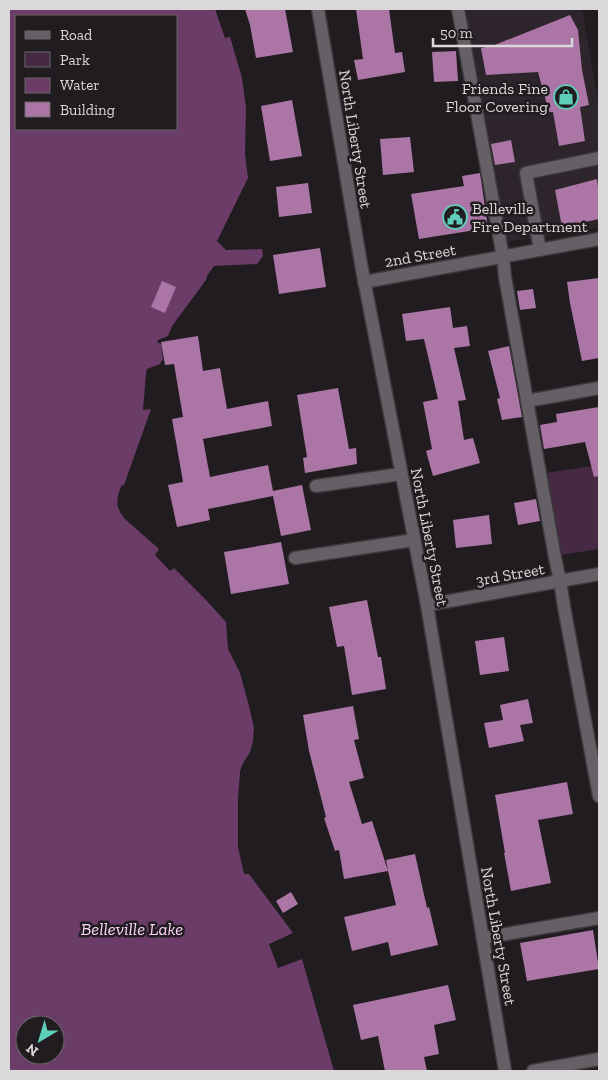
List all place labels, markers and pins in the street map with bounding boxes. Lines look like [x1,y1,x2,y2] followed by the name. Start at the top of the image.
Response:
[445,79,548,116] place label: Friends Fine Floor Covering
[553,84,579,110] shop icon: Friends Fine Floor Covering
[472,199,588,236] place label: Belleville Fire Department
[442,204,468,230] public building icon: Belleville Fire Department

